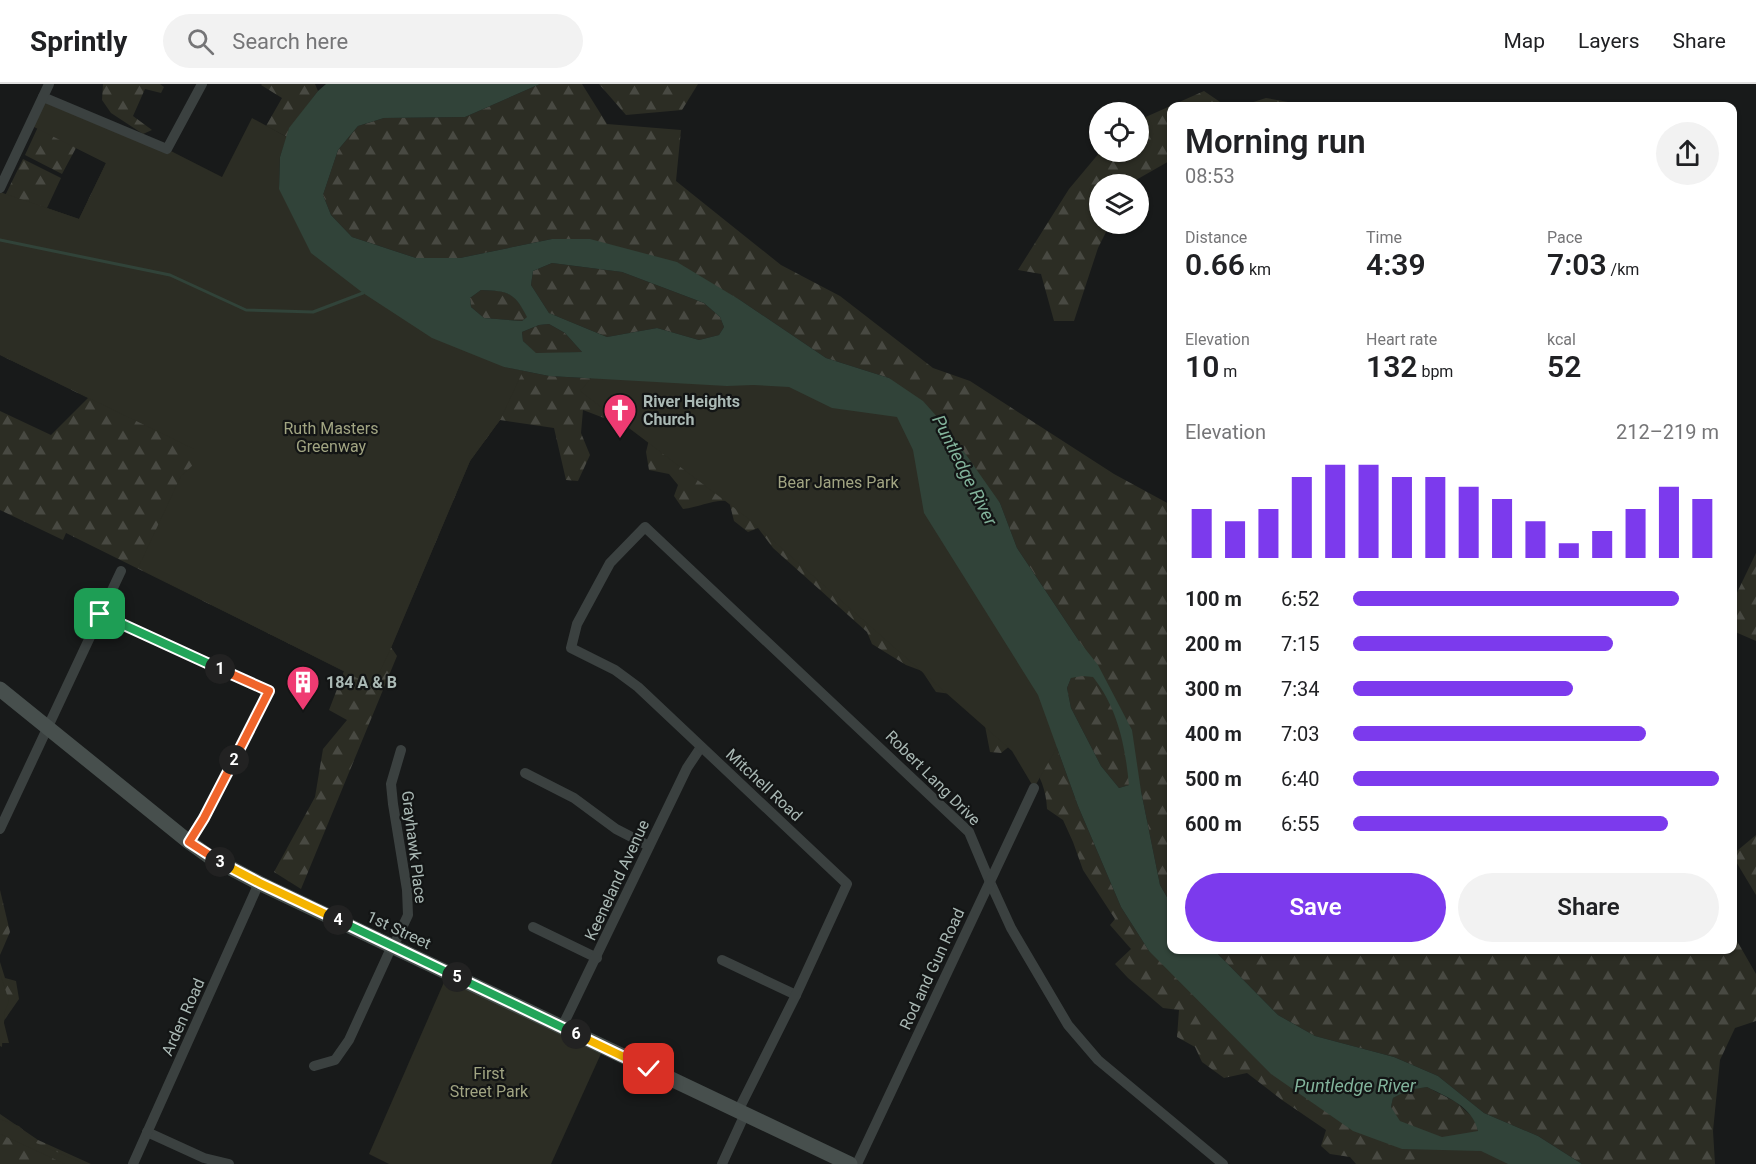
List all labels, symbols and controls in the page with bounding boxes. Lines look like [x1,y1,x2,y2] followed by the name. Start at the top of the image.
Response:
[163,14,583,68] search box
[30,25,127,58] text: Sprintly
[184,25,217,58] icon: search
[232,29,348,54] text: Search here
[1503,29,1545,53] text: Map
[1578,29,1639,53] text: Layers
[1672,29,1726,53] text: Share
[1089,102,1149,234] map controls
[1089,102,1149,162] button: locate
[1185,122,1366,161] text: Morning run
[1656,122,1719,185] button: share
[1185,164,1235,188] text: 08:53
[1089,174,1149,234] button: layers
[1185,228,1247,247] text: Distance
[1366,228,1402,247] text: Time
[1547,228,1583,247] text: Pace
[1185,247,1245,282] text: 0.66
[1366,247,1426,282] text: 4:39
[1547,247,1607,282] text: 7:03
[1245,260,1271,279] text: km
[1607,260,1639,279] text: /km
[1185,330,1250,349] text: Elevation
[1366,330,1437,349] text: Heart rate
[1547,330,1576,349] text: kcal
[1185,349,1219,384] text: 10
[1366,349,1417,384] text: 132
[1547,349,1581,384] text: 52
[1219,362,1237,381] text: m
[1417,362,1453,381] text: bpm
[602,392,638,439] church icon: River Heights Church
[643,392,740,429] place label: River Heights Church
[928,411,1002,530] water label: Puntledge River
[283,419,379,456] park label: Ruth Masters Greenway
[1185,420,1266,444] text: Elevation
[1616,420,1719,444] text: 212–219 m
[777,473,899,492] park label: Bear James Park
[1185,587,1242,611] text: 100 m
[1281,587,1320,611] text: 6:52
[74,588,125,639] pin
[83,597,116,630] icon: arrive
[1185,632,1242,656] text: 200 m
[1281,632,1320,656] text: 7:15
[205,654,235,684] pin: 1
[215,659,225,678] text: 1
[285,664,321,711] building icon: 184 A & B
[326,673,397,692] place label: 184 A & B
[1185,677,1242,701] text: 300 m
[1281,677,1320,701] text: 7:34
[1185,722,1242,746] text: 400 m
[1281,722,1320,746] text: 7:03
[882,727,984,829] street label: Robert Lang Drive
[219,745,249,775] pin: 2
[722,745,806,825] street label: Mitchell Road
[229,750,239,769] text: 2
[1185,767,1242,791] text: 500 m
[1281,767,1320,791] text: 6:40
[398,790,430,904] street label: Grayhawk Place
[1185,812,1242,836] text: 600 m
[1281,812,1320,836] text: 6:55
[581,817,653,943] street label: Keeneland Avenue
[205,847,235,877] pin: 3
[215,852,225,871] text: 3
[1185,873,1446,942] button: Save
[1458,873,1719,942] button: Share
[323,905,353,935] pin: 4
[896,905,968,1033] street label: Rod and Gun Road
[364,907,434,953] street label: 1st Street
[333,910,343,929] text: 4
[442,962,472,992] pin: 5
[452,967,462,986] text: 5
[157,975,209,1059] street label: Arden Road
[561,1019,591,1049] pin: 6
[571,1024,581,1043] text: 6
[623,1043,674,1094] pin
[632,1052,665,1085] icon: check
[450,1064,529,1101] park label: First Street Park
[1294,1075,1417,1096] water label: Puntledge River

